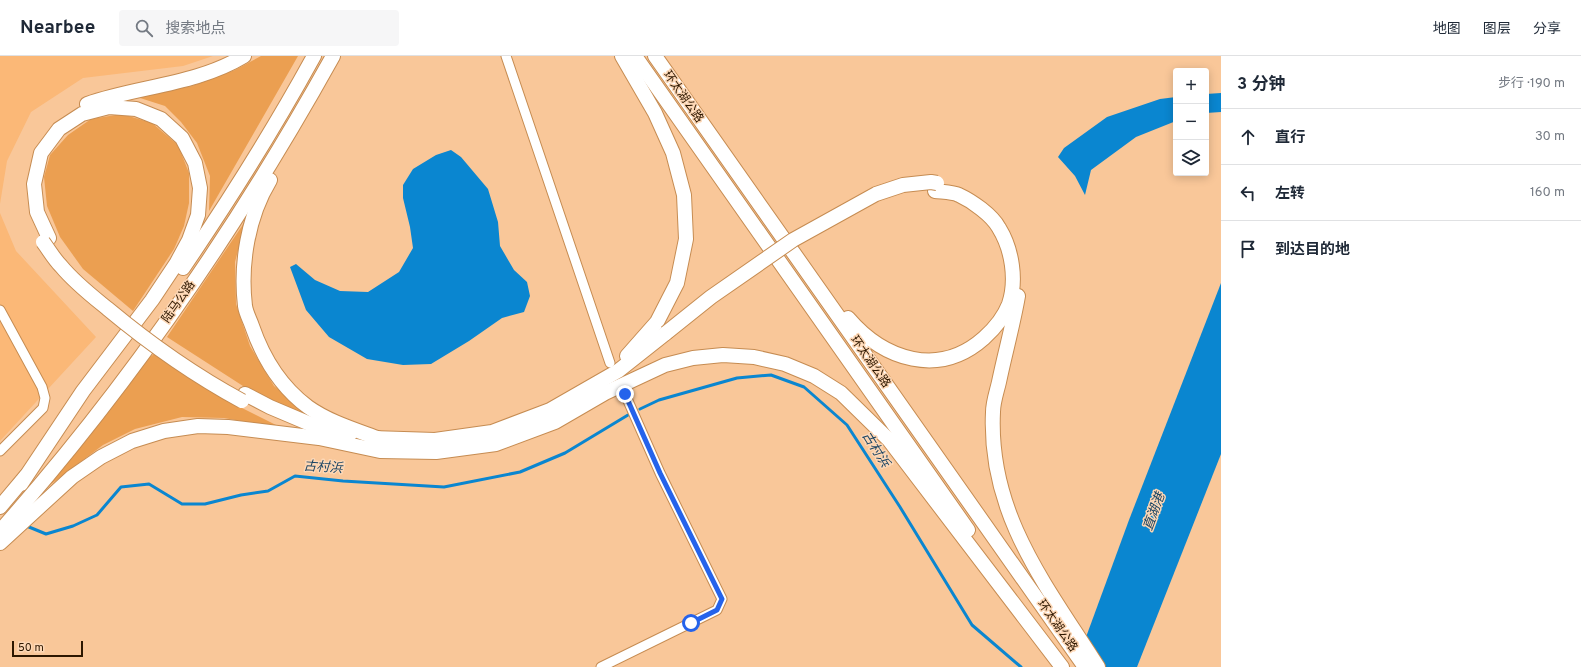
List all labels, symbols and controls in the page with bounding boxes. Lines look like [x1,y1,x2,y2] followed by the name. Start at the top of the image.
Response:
[119,10,399,46] search box
[20,16,95,40] text: Nearbee
[133,17,155,39] icon: search
[165,20,225,39] text: 搜索地点
[1433,21,1461,38] text: 地图
[1483,21,1511,38] text: 图层
[1533,21,1561,38] text: 分享
[659,68,707,126] street label: 环太湖公路
[1173,68,1209,176] map controls
[1173,68,1209,104] button: +
[1237,74,1285,96] text: 3 分钟
[1498,76,1565,92] text: 步行 · 190 m
[1173,104,1209,140] button: −
[1237,126,1259,148] icon: ahead
[1275,129,1305,148] text: 直行
[1535,129,1565,145] text: 30 m
[1173,140,1209,176] button: layers
[1237,182,1259,204] icon: left
[1275,185,1305,204] text: 左转
[1530,185,1565,201] text: 160 m
[1237,238,1259,260] icon: arrive
[1275,241,1350,260] text: 到达目的地
[159,278,199,326] street label: 陆马公路
[846,333,894,391] street label: 环太湖公路
[616,385,634,403] route end
[858,429,893,472] water label: 古村浜
[303,459,344,477] water label: 古村浜
[1141,489,1170,533] water label: 直湖港
[1033,597,1081,655] street label: 环太湖公路
[682,614,700,632] route start
[12,639,83,658] scale bar
[18,641,44,655] text: 50 m

